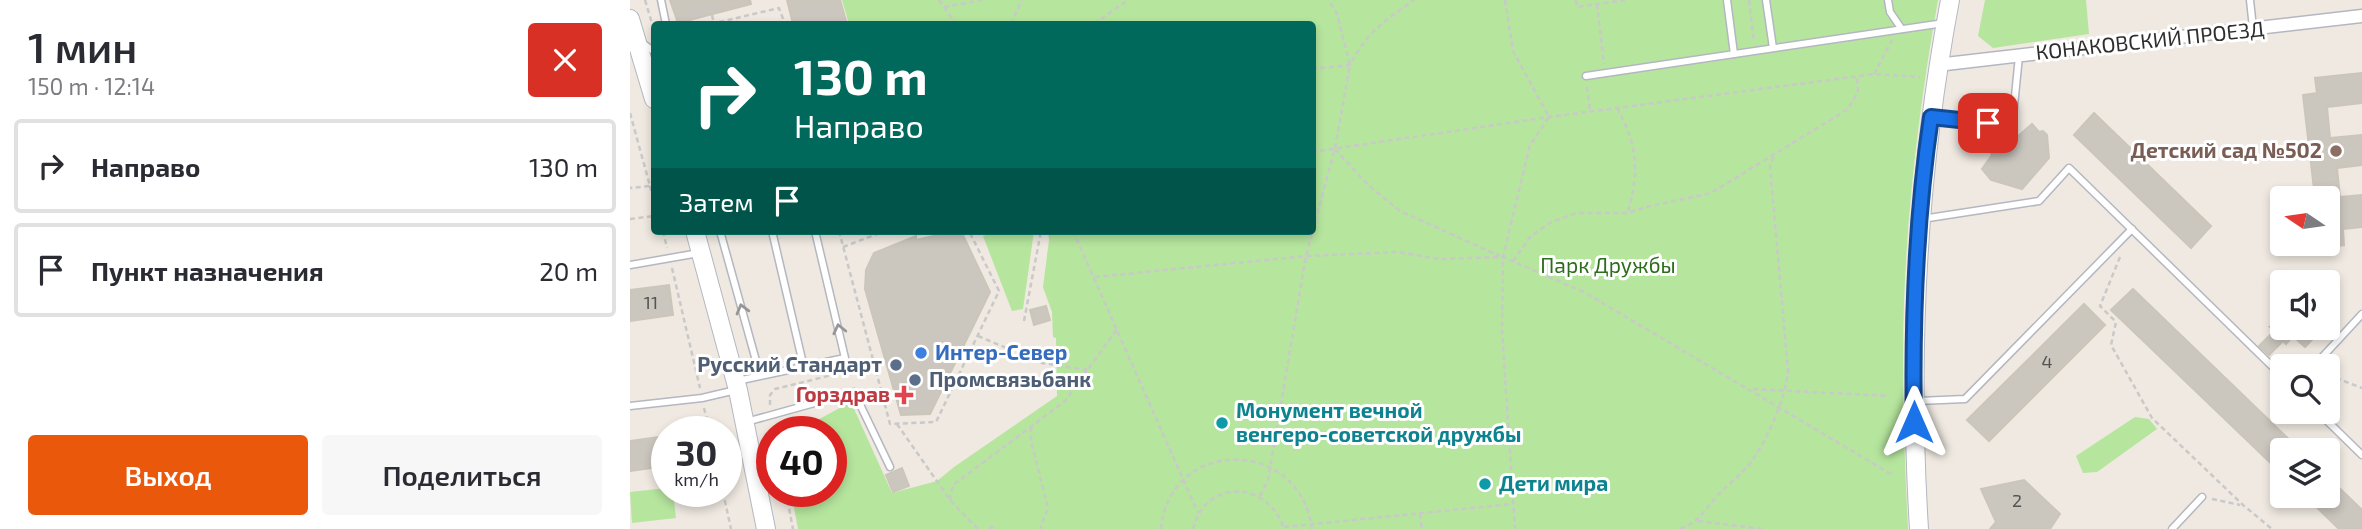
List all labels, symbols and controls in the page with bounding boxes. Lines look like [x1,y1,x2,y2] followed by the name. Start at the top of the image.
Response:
[2034,15,2265,64] street label: КОНАКОВСКИЙ ПРОЕЗД
[28,21,137,71] text: 1 мин
[528,23,602,97] button: close
[794,46,928,105] text: 130 m
[679,49,770,140] icon: right
[28,72,155,100] text: 150 m · 12:14
[1958,93,2018,153] pin
[1969,104,2007,142] icon: arrive
[794,106,924,144] text: Направо
[2131,137,2322,162] place label: Детский сад №502
[2328,143,2344,159] marker: Детский сад №502
[32,147,70,185] icon: right
[91,151,200,182] text: Направо
[529,151,598,182] text: 130 m
[768,182,806,220] icon: arrive
[679,186,754,217] text: Затем
[2270,186,2340,256] north arrow
[2270,186,2340,508] map controls
[32,251,70,289] icon: arrive
[1540,252,1676,278] park label: Парк Дружбы
[91,255,324,286] text: Пункт назначения
[539,255,598,286] text: 20 m
[2270,270,2340,340] button: sound
[644,291,658,313] house number: 11
[736,304,750,316] one-way arrow
[832,323,847,335] one-way arrow
[935,339,1067,364] place label: Интер-Север
[913,345,929,361] marker: Интер-Север
[2041,350,2053,372] house number: 4
[697,351,882,376] place label: Русский Стандарт
[2270,354,2340,424] button: search
[888,357,904,373] marker: Русский Стандарт
[929,366,1091,391] place label: Промсвязьбанк
[907,372,923,388] marker: Промсвязьбанк
[796,381,890,406] place label: Горздрав
[1877,385,1951,459] position arrow
[896,387,912,403] marker: Горздрав
[1236,397,1521,446] place label: Монумент вечной венгеро-советской дружбы
[1214,415,1230,431] marker: Монумент вечной венгеро-советской дружбы
[756,416,847,507] speed limit sign: 40
[676,431,717,473] text: 30
[28,435,308,515] button: Выход
[322,435,602,515] button: Поделиться
[2270,438,2340,508] button: layers
[674,468,719,490] text: km/h
[1499,470,1608,495] place label: Дети мира
[1477,476,1493,492] marker: Дети мира
[2012,489,2022,511] house number: 2

